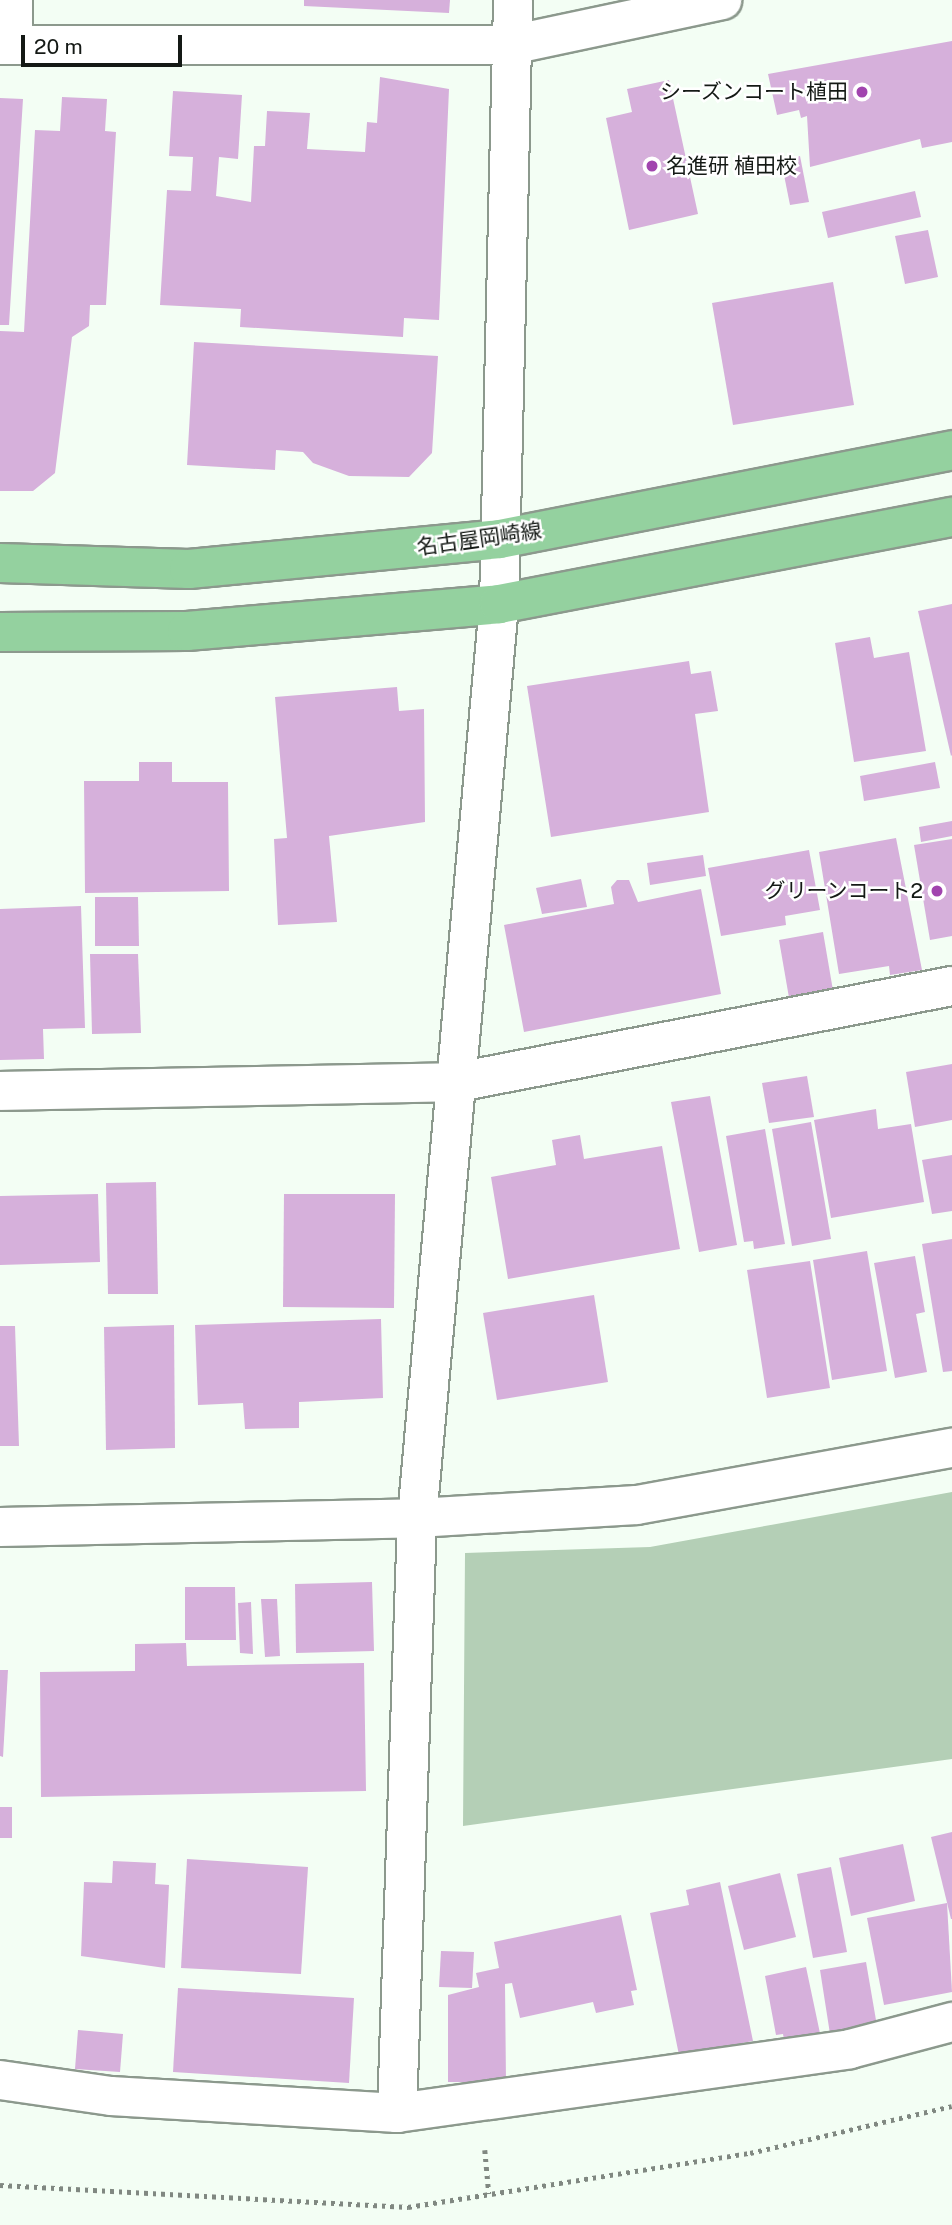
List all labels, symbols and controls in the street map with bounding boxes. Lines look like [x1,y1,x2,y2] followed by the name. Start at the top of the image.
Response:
[24,21,186,65] scale bar
[34,34,83,59] text: 20 m
[659,79,848,105] place label: シーズンコート植田
[854,84,870,100] marker: シーズンコート植田
[666,153,797,179] place label: 名進研 植田校
[644,158,660,174] marker: 名進研 植田校
[415,518,543,560] street label: 名古屋岡崎線
[763,878,923,904] place label: グリーンコート2
[929,883,945,899] marker: グリーンコート2

